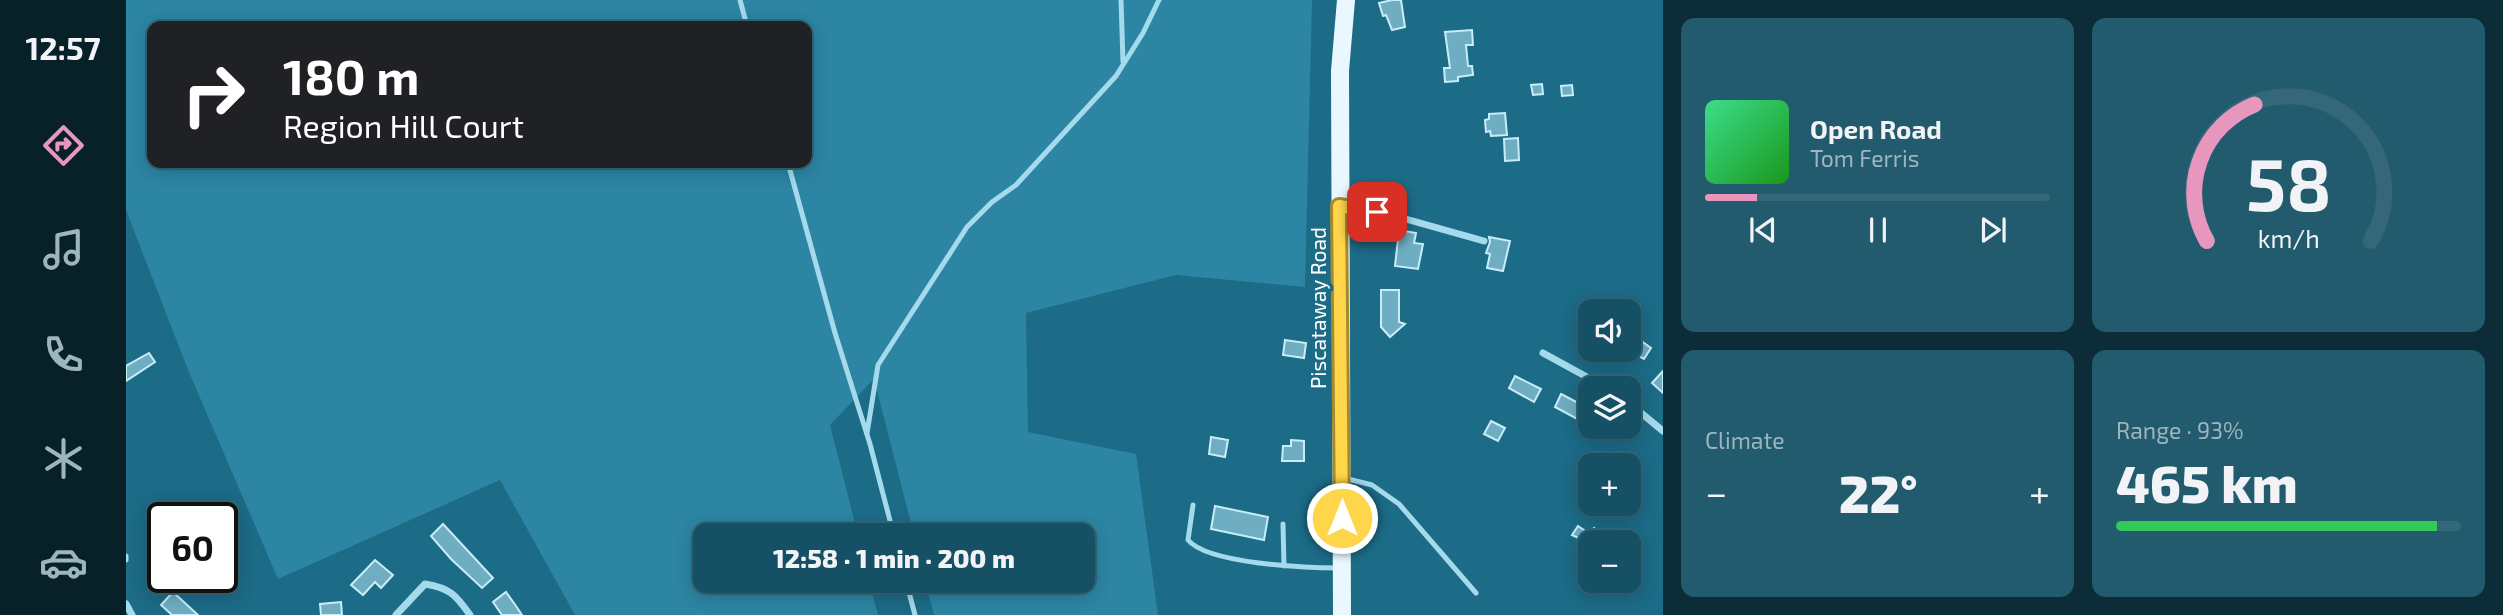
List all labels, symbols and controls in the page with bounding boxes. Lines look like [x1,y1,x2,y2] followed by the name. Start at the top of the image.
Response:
[25,28,101,66] text: 12:57
[283,46,419,105] text: 180 m
[168,49,259,140] icon: right
[283,106,524,144] text: Region Hill Court
[1810,113,1942,144] text: Open Road
[39,121,88,170] icon: directions
[2246,138,2331,226] text: 58
[1810,144,1919,172] text: Tom Ferris
[1347,182,1407,242] pin
[1358,193,1396,231] icon: arrive
[1744,211,1782,249] icon: previous
[1859,211,1897,249] icon: pause
[1974,211,2012,249] icon: next
[2257,223,2320,253] text: km/h
[39,225,88,274] icon: music
[1305,227,1330,389] street label: Piscataway Road
[1578,299,1641,593] map controls
[1578,299,1641,362] button: sound
[39,330,88,379] icon: phone
[1578,376,1641,439] button: layers
[2116,416,2244,444] text: Range · 93%
[1705,426,1785,454] text: Climate
[39,434,88,483] icon: climate
[2116,451,2298,513] text: 465 km
[1578,453,1641,516] button: +
[1839,461,1918,523] text: 22°
[1705,469,1727,515] text: −
[2029,469,2050,515] text: +
[1305,481,1379,555] position arrow
[147,502,238,593] speed limit sign: 60
[1578,530,1641,593] button: −
[39,538,88,587] icon: car
[773,542,1015,573] text: 12:58 · 1 min · 200 m

